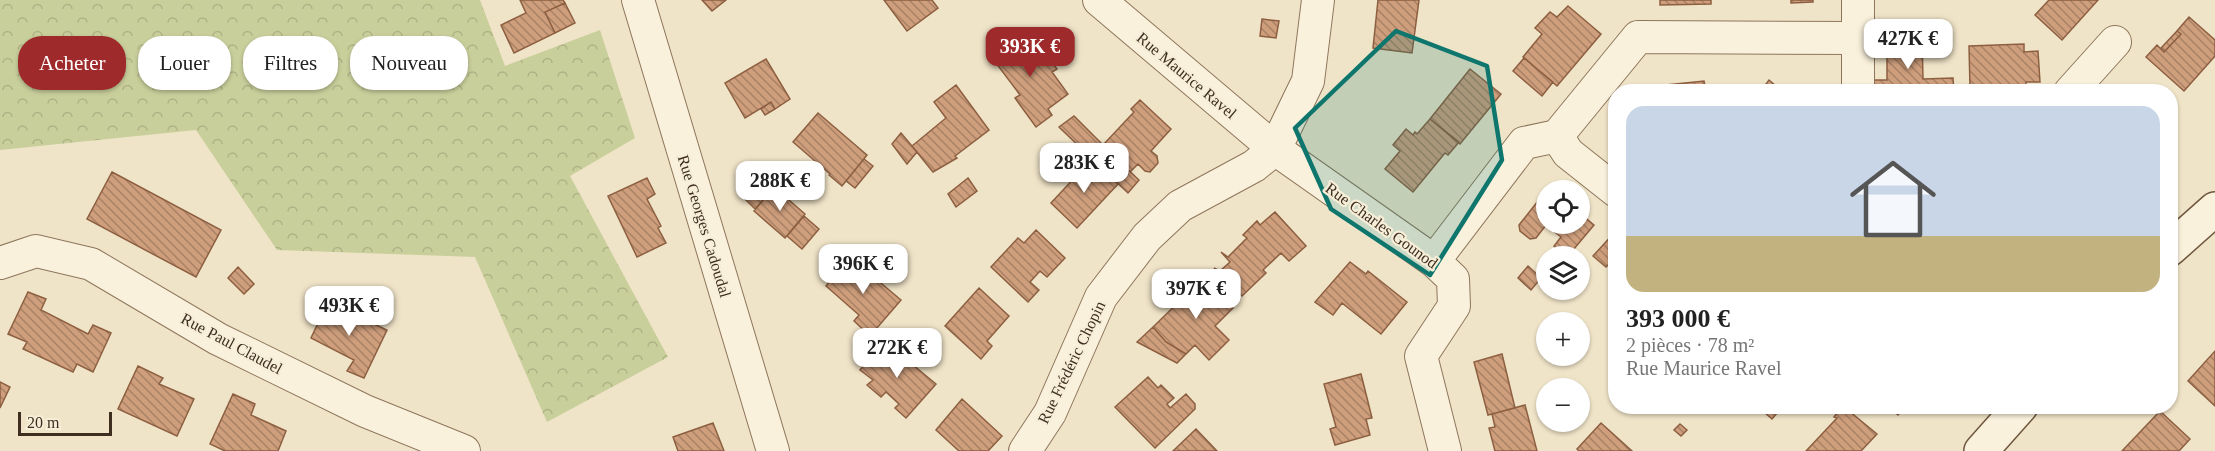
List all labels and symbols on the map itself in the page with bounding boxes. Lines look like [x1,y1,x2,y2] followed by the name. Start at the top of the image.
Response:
[1859,19,1957,70] pin: 427K €
[981,27,1079,78] pin: 393K €
[1134,29,1240,122] street label: Rue Maurice Ravel
[1035,143,1133,194] pin: 283K €
[674,153,734,300] street label: Rue Georges Cadoudal
[731,161,829,212] pin: 288K €
[1322,179,1441,272] street label: Rue Charles Gounod
[814,244,912,295] pin: 396K €
[1147,269,1245,320] pin: 397K €
[300,286,398,337] pin: 493K €
[1034,298,1109,427] street label: Rue Frédéric Chopin
[178,310,286,377] street label: Rue Paul Claudel
[848,328,946,379] pin: 272K €
[18,409,112,436] scale bar

